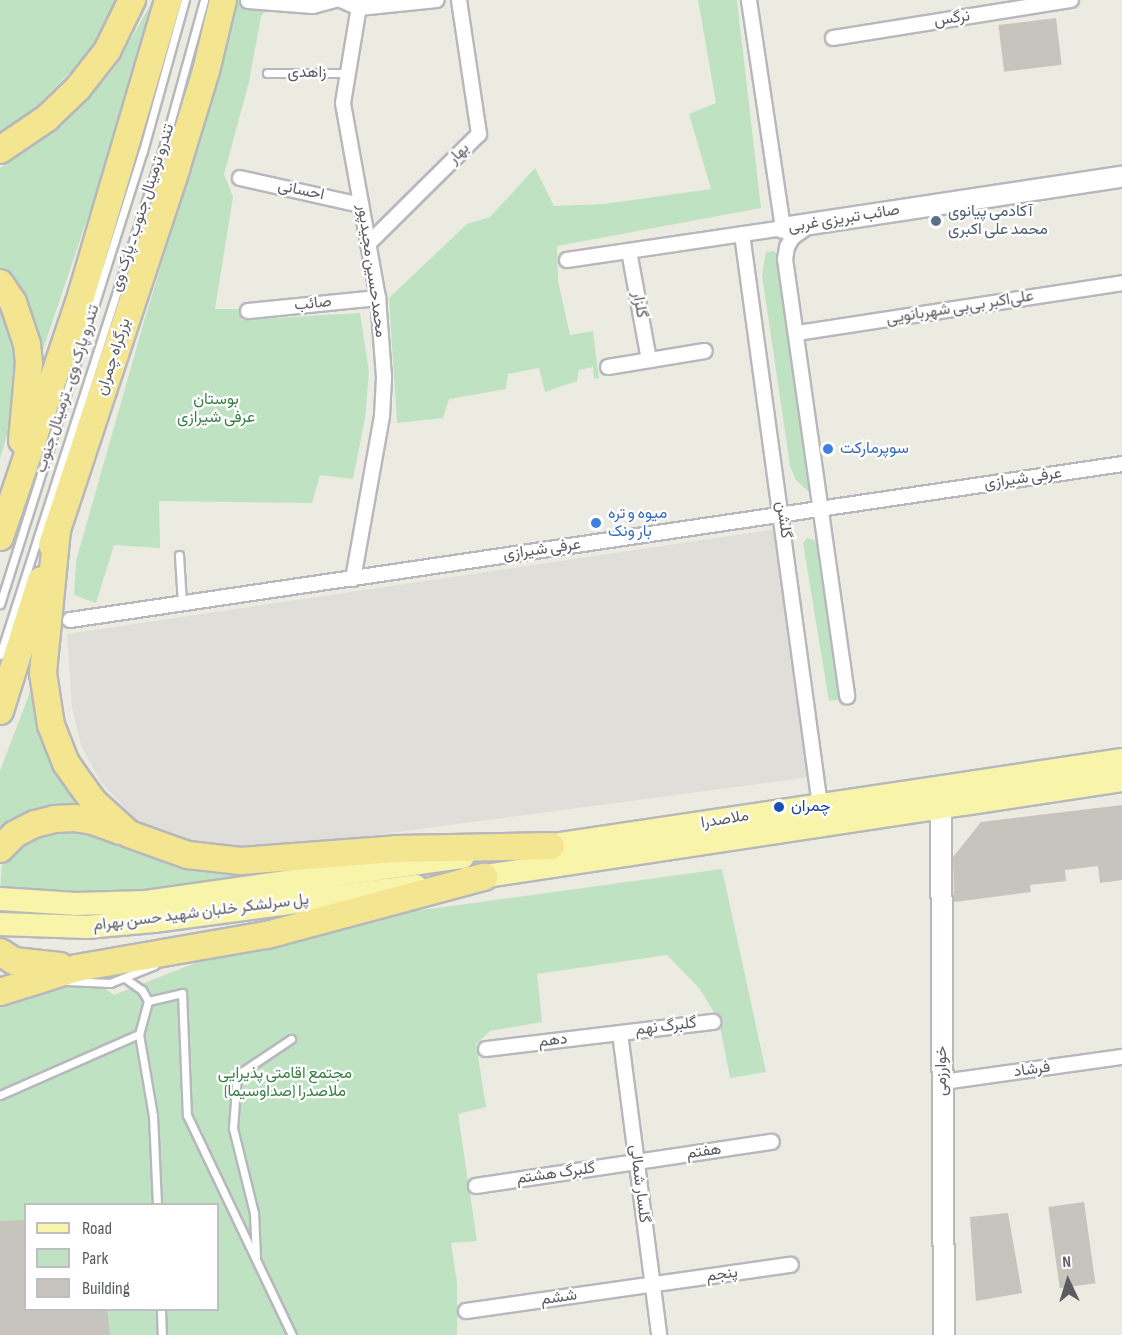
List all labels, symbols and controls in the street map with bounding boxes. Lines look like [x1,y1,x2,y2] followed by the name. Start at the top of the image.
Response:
[933,7,971,31] street label: نرگس
[287,63,327,83] street label: زاهدی
[107,122,179,294] street label: تندرو ترمینال جنوب ـ پارک وی
[444,139,474,169] street label: بهار
[276,177,326,205] street label: احسانی
[787,201,901,237] street label: صائب تبریزی غربی
[948,202,1048,240] place label: آکادمی پیانوی محمد علی‌ اکبری
[352,203,390,339] street label: محمدحسین مجیدپور
[929,214,943,228] marker: آکادمی پیانوی محمد علی‌ اکبری
[885,287,1035,329] street label: علی‌اکبر بی‌بی شهربانویی
[627,290,651,320] street label: گلزار
[293,293,333,315] street label: صائب
[32,303,104,475] street label: تندرو پارک وی ـ ترمینال جنوب
[92,316,136,398] street label: بزرگراه چمران
[177,390,255,428] park label: بوستان عرفی شیرازی
[840,439,909,459] place label: سوپرمارکت
[821,442,835,456] marker: سوپرمارکت
[983,464,1063,494] street label: عرفی شیرازی
[771,500,795,540] street label: گلشن
[608,504,667,542] place label: میوه و تره بار ونک
[589,516,603,530] marker: میوه و تره بار ونک
[502,535,582,565] street label: عرفی شیرازی
[791,797,831,817] place label: چمران
[772,800,786,814] marker: چمران
[700,807,750,833] street label: ملاصدرا
[92,890,310,936] street label: پل سرلشکر خلبان شهید حسن بهرام
[634,1014,698,1040] street label: گلبرگ نهم
[537,1030,569,1052] street label: دهم
[932,1046,952,1096] street label: خوارزمی
[1012,1058,1052,1082] street label: فرشاد
[218,1064,352,1102] park label: مجتمع اقامتی پذیرایی ملاصدرا (صداوسیما)
[685,1140,723,1164] street label: هفتم
[625,1144,653,1224] street label: گلسار شمالی
[515,1159,597,1189] street label: گلبرگ هشتم
[24,1203,219,1311] legend
[82,1218,112,1239] text: Road
[82,1248,108,1269] text: Park
[1038,1251,1098,1311] north arrow
[1062,1253,1072,1272] text: N
[705,1263,739,1287] street label: پنجم
[82,1278,130,1299] text: Building
[540,1286,578,1310] street label: ششم

